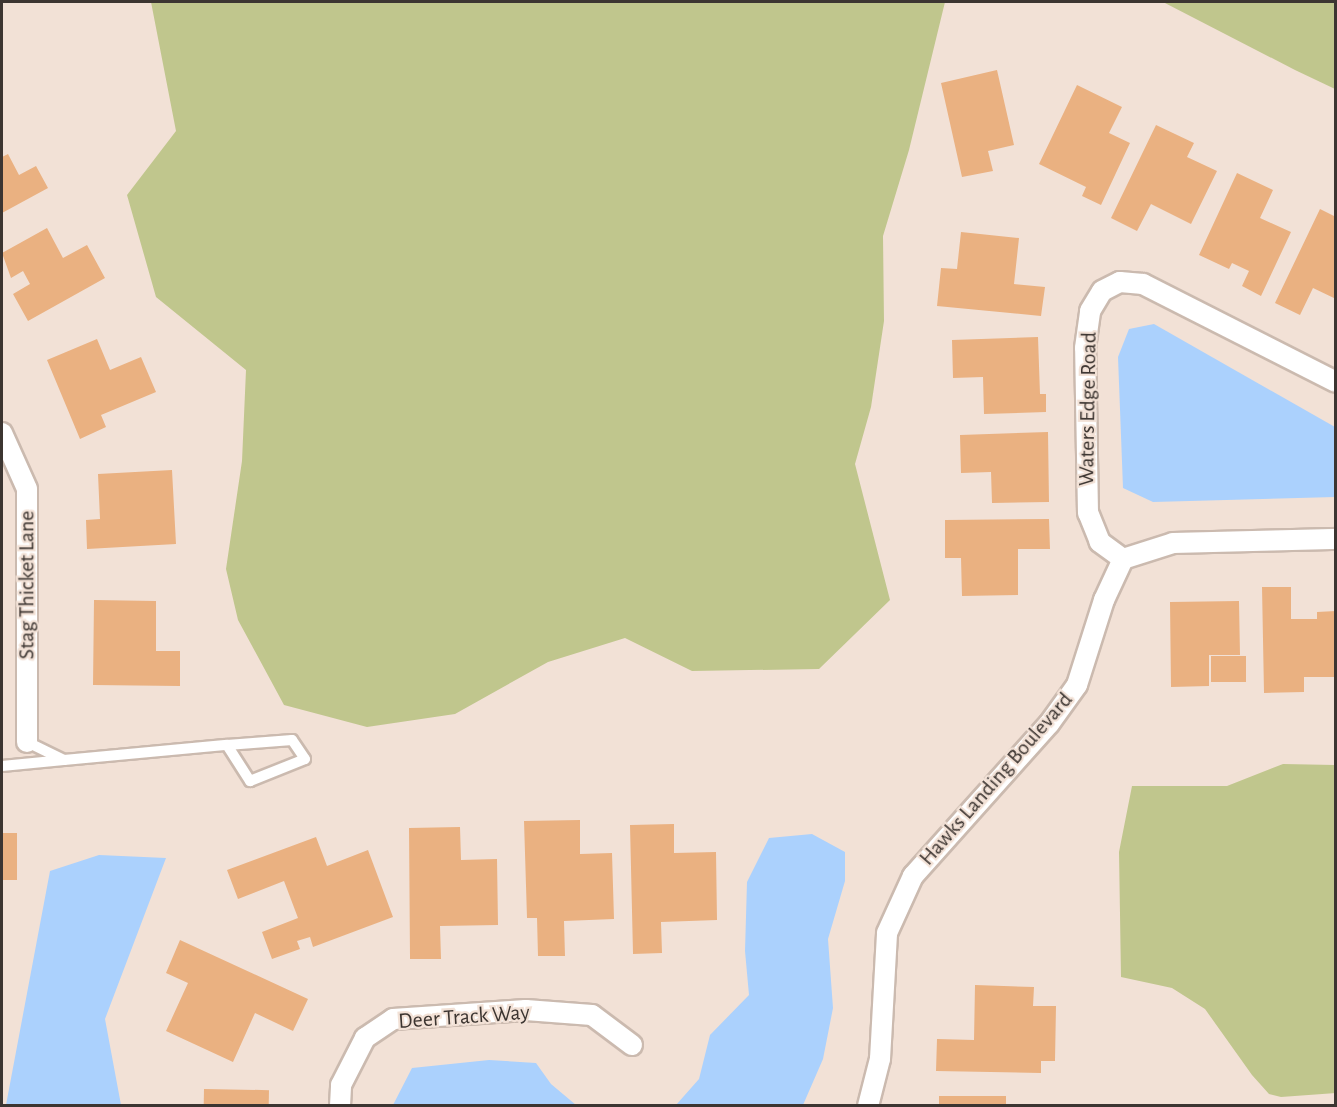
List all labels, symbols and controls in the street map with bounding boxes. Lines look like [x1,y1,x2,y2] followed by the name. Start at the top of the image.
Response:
[1073,332,1103,486] street label: Waters Edge Road
[14,511,40,659] street label: Stag Thicket Lane
[914,687,1078,871] street label: Hawks Landing Boulevard
[397,999,531,1035] street label: Deer Track Way

